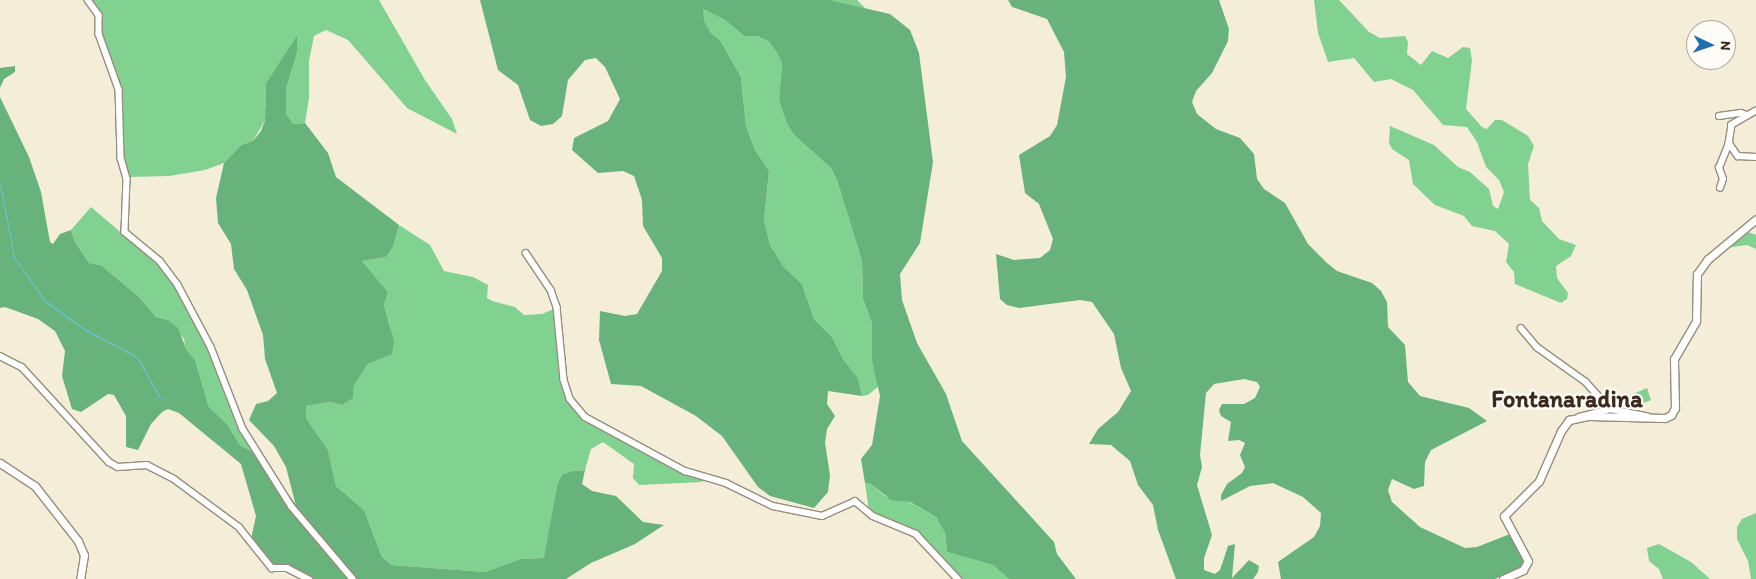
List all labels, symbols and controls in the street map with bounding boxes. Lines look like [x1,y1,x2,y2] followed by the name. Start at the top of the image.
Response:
[1686,20,1736,70] north arrow
[1717,41,1734,51] text: N
[1491,385,1643,413] district label: Fontanaradina

